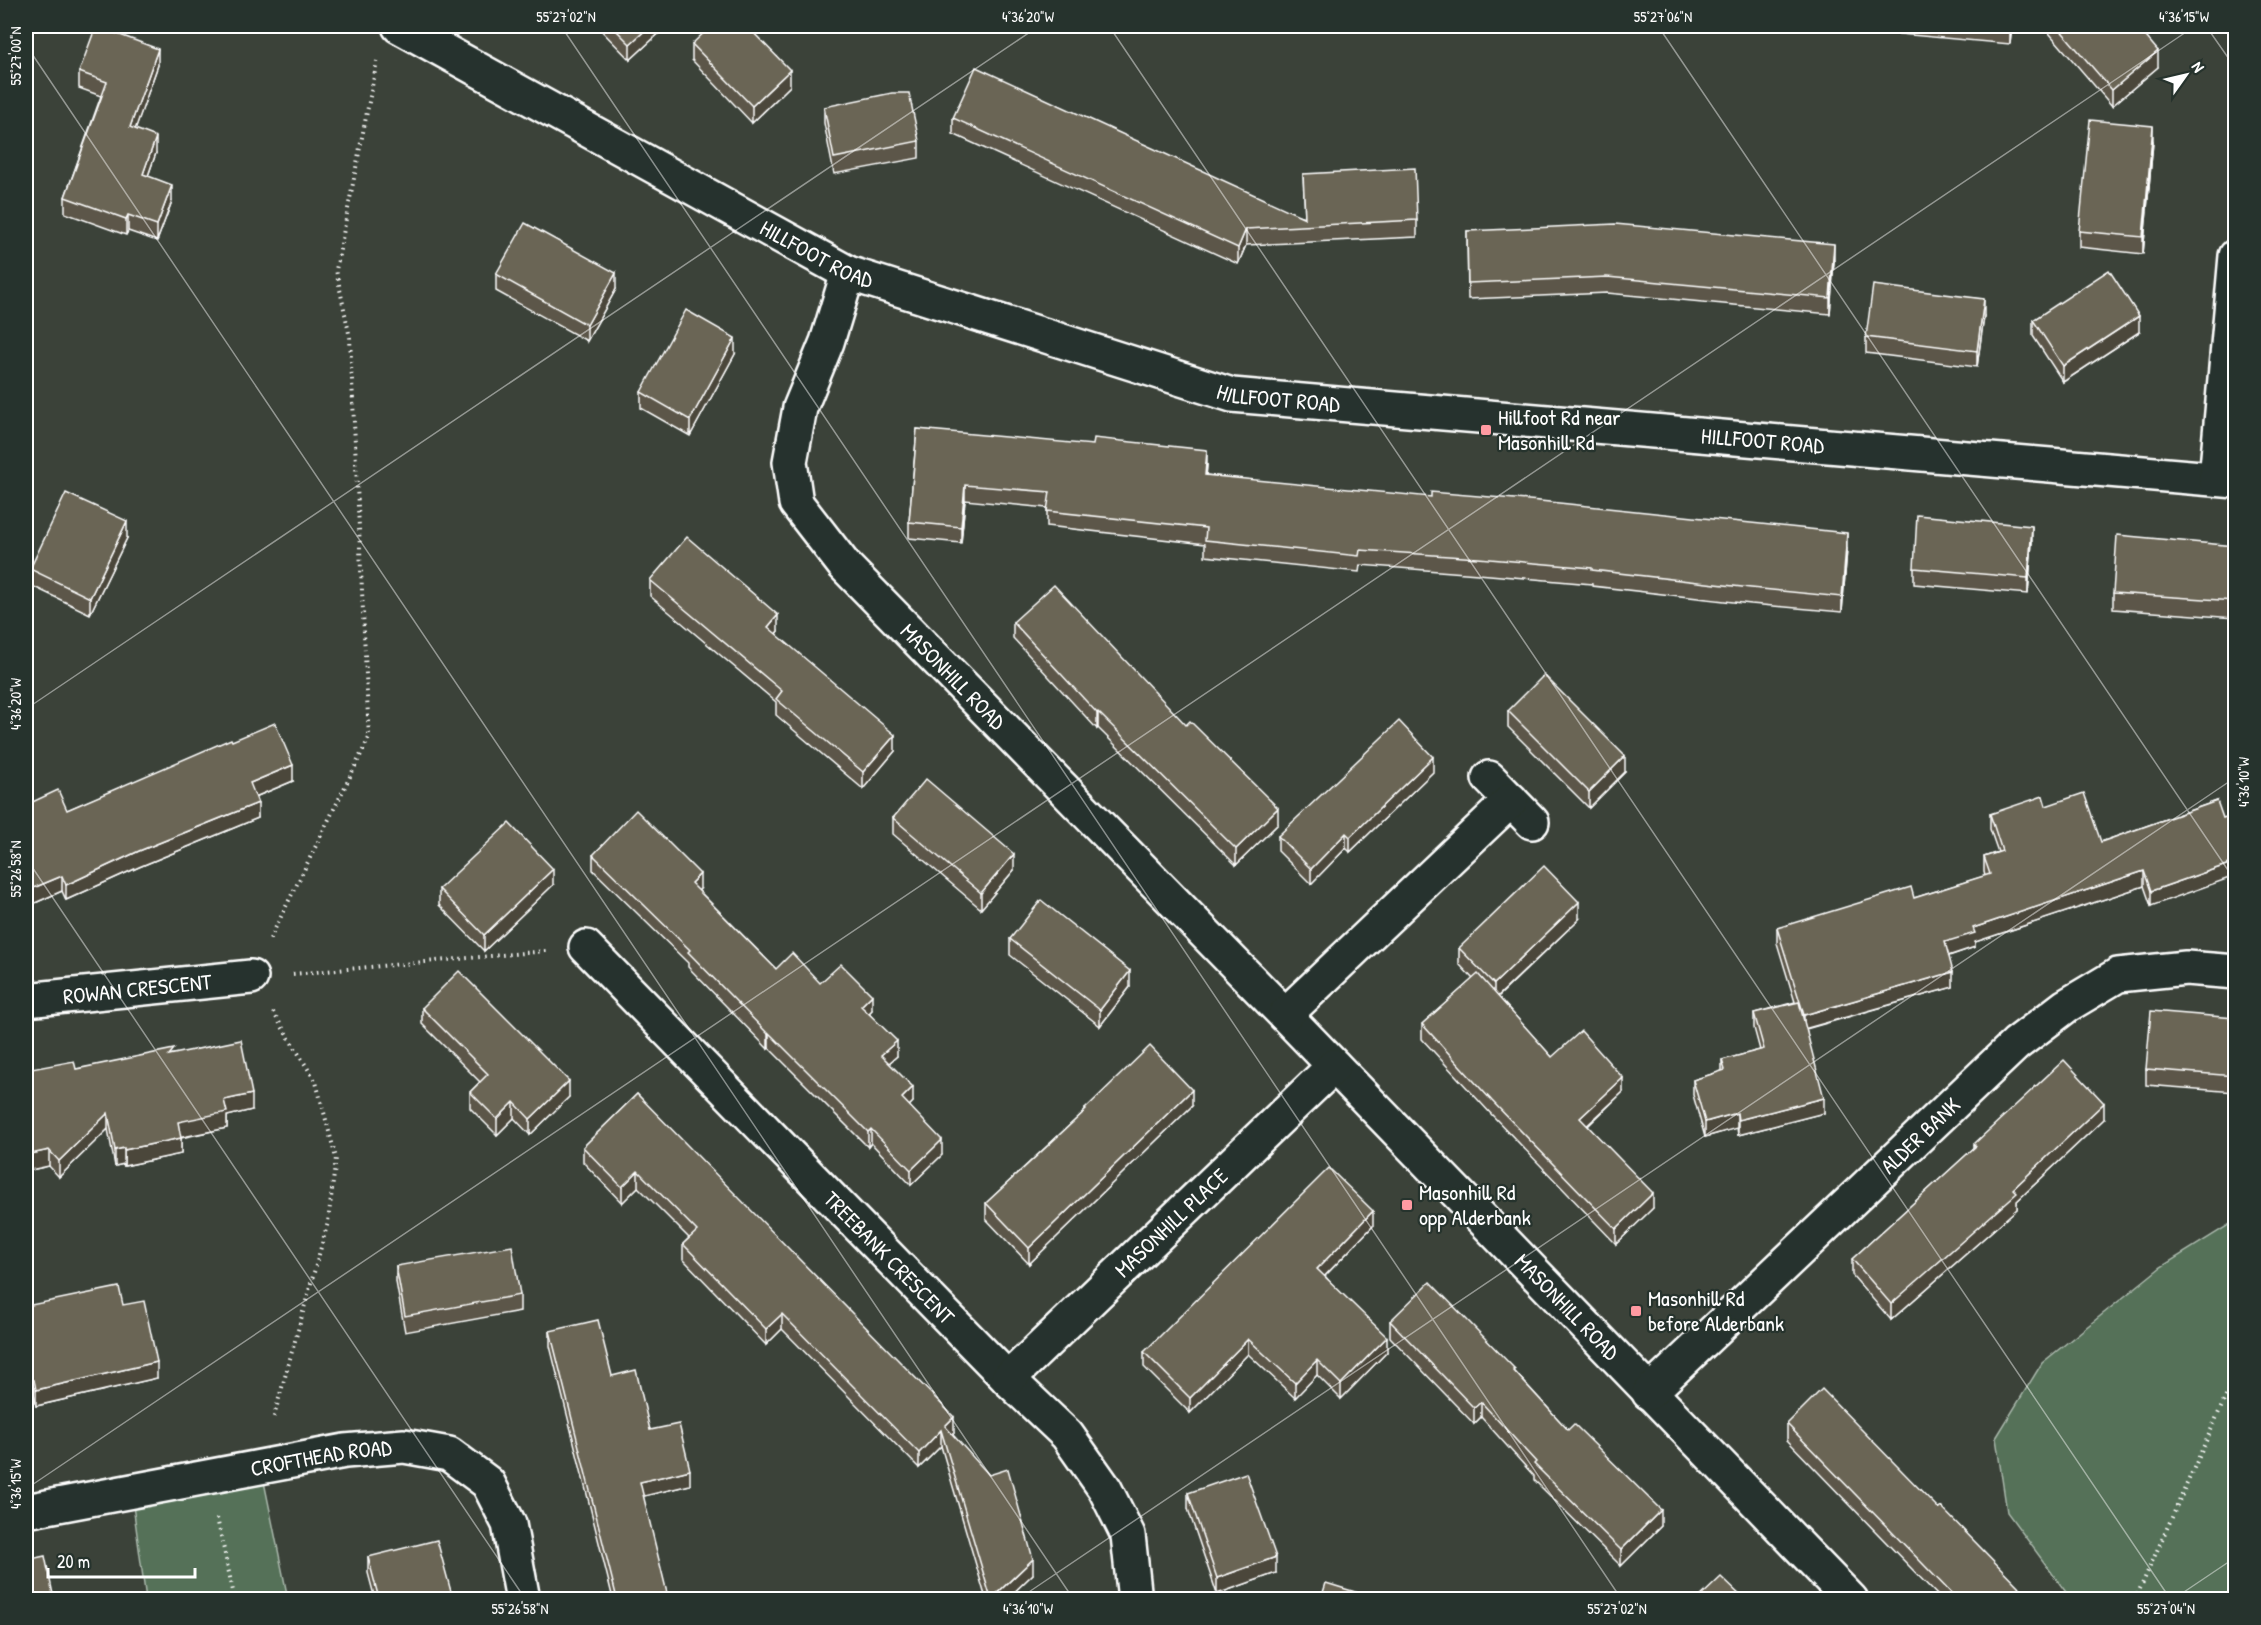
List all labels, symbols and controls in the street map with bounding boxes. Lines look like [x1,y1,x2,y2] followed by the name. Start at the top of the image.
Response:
[536,6,596,27] text: 55°27'02"N
[1002,6,1055,27] text: 4°36'20"W
[1634,6,1692,27] text: 55°27'06"N
[2159,6,2210,27] text: 4°36'15"W
[5,26,26,86] text: 55°27'00"N
[2156,45,2216,105] north arrow
[2187,57,2210,77] text: N
[755,213,877,295] street label: HILLFOOT ROAD
[1213,376,1342,419] street label: HILLFOOT ROAD
[1498,402,1621,457] place label: Hillfoot Rd near Masonhill Rd
[1700,420,1826,461] street label: HILLFOOT ROAD
[1479,423,1493,437] marker: Hillfoot Rd near Masonhill Rd
[894,616,1013,737] street label: MASONHILL ROAD
[5,677,26,730] text: 4°36'20"W
[2233,756,2254,807] text: 4°36'10"W
[5,840,26,898] text: 55°26'58"N
[62,966,214,1011] street label: ROWAN CRESCENT
[1874,1090,1967,1180] street label: ALDER BANK
[1108,1161,1234,1284] street label: MASONHILL PLACE
[1419,1177,1531,1232] place label: Masonhill Rd opp Alderbank
[817,1184,962,1331] street label: TREEBANK CRESCENT
[1400,1198,1414,1212] marker: Masonhill Rd opp Alderbank
[1508,1246,1626,1367] street label: MASONHILL ROAD
[1648,1283,1784,1338] place label: Masonhill Rd before Alderbank
[1629,1304,1643,1318] marker: Masonhill Rd before Alderbank
[248,1432,393,1483] street label: CROFTHEAD ROAD
[5,1458,26,1509] text: 4°36'15"W
[48,1541,195,1579] scale bar
[57,1549,90,1574] text: 20 m
[491,1598,549,1619] text: 55°26'58"N
[1003,1598,1054,1619] text: 4°36'10"W
[1587,1598,1647,1619] text: 55°27'02"N
[2137,1598,2195,1619] text: 55°27'04"N

